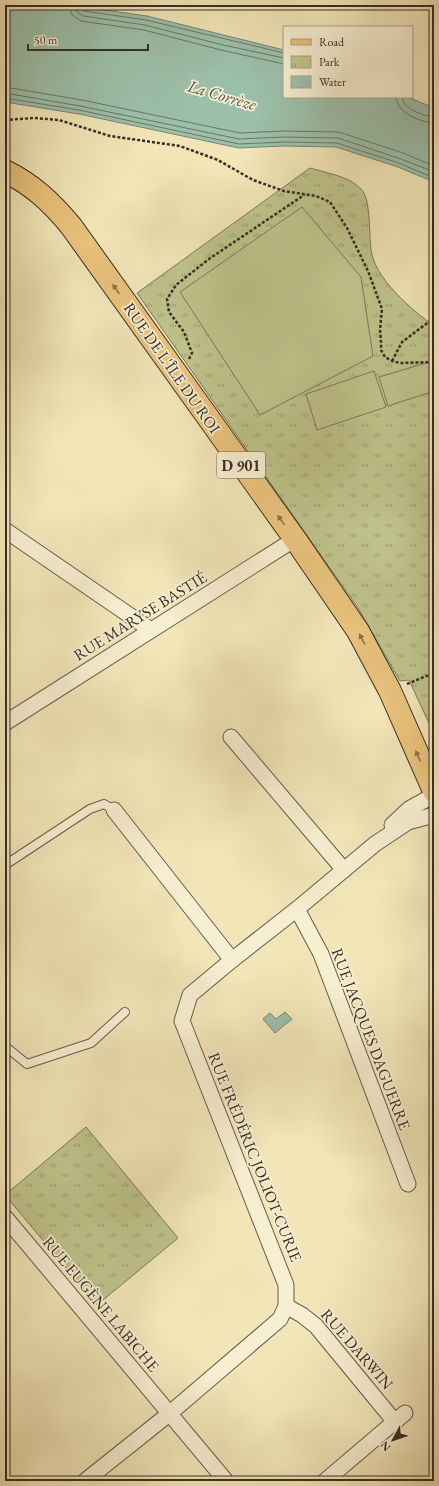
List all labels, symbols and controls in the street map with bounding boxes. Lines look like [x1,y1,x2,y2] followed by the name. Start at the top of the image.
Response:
[28,26,148,52] scale bar
[283,26,413,98] legend
[34,32,58,48] text: 50 m
[319,34,345,50] text: Road
[319,54,340,70] text: Park
[184,74,259,115] water label: La Corrèze
[319,74,346,90] text: Water
[112,284,120,294] one-way arrow
[119,298,225,438] street label: RUE DE L'ÎLE DU ROI
[217,452,265,478] road number: D 901
[277,514,285,525] one-way arrow
[70,567,210,665] street label: RUE MARYSE BASTIÉ
[359,633,365,645] one-way arrow
[415,750,421,761] one-way arrow
[327,945,415,1133] street label: RUE JACQUES DAGUERRE
[203,1049,307,1265] street label: RUE FRÉDÉRIC JOLIOT-CURIE
[38,1232,164,1376] street label: RUE EUGÈNE LABICHE
[316,1304,398,1394] street label: RUE DARWIN
[373,1420,413,1460] north arrow
[377,1438,394,1454] text: N

